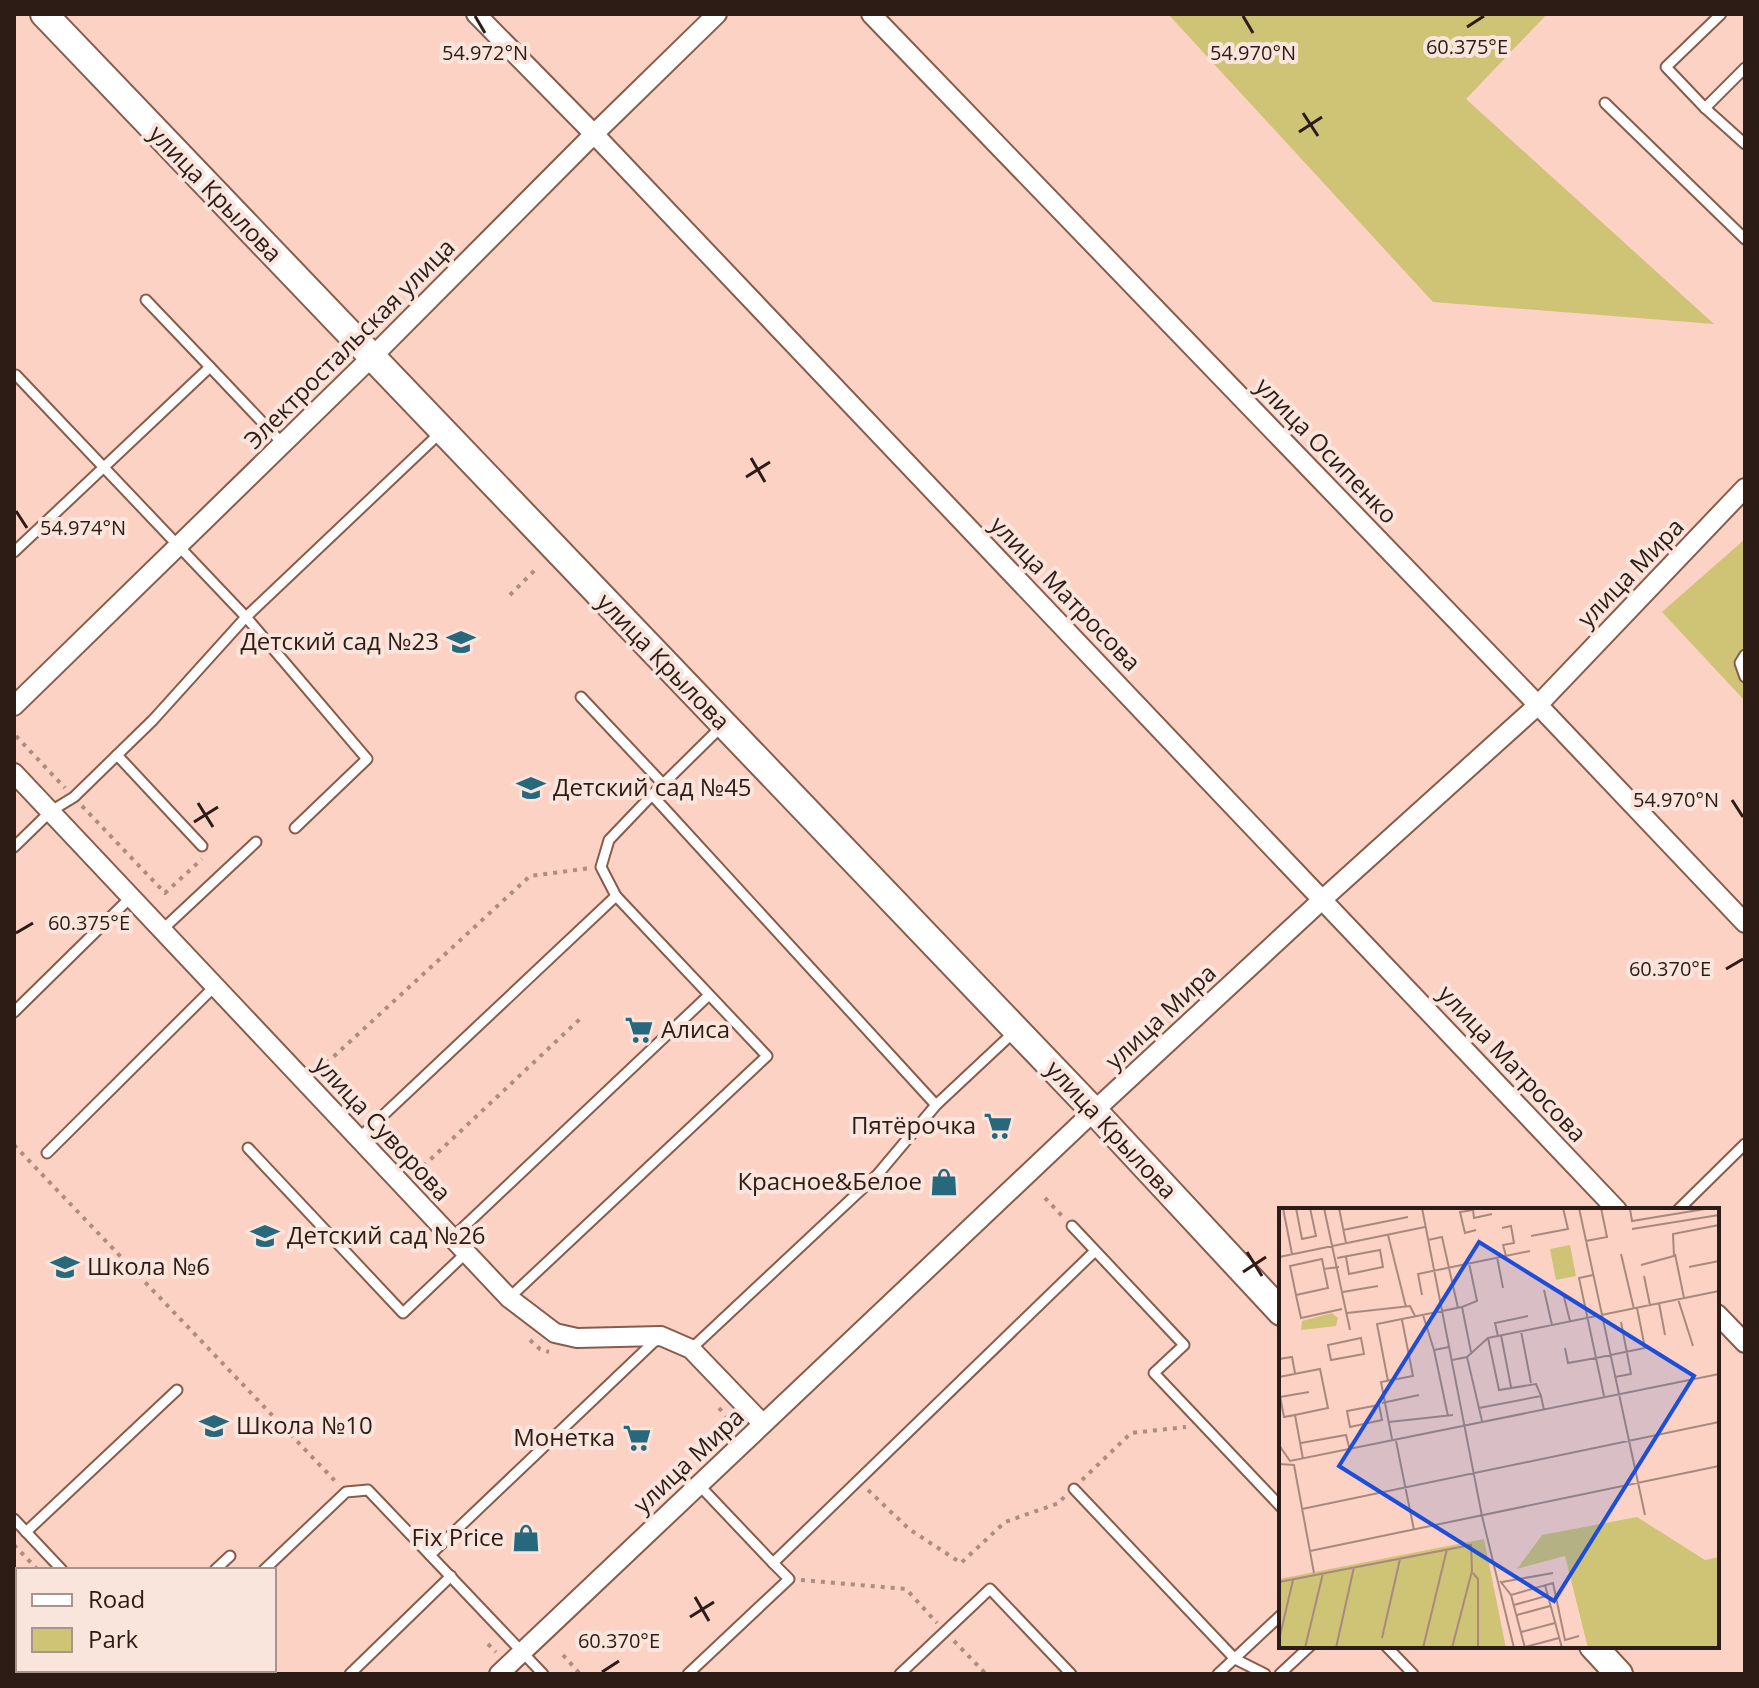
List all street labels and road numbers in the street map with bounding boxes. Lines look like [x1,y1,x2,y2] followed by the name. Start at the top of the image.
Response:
[142,117,290,269] street label: улица Крылова
[236,230,461,455] street label: Электростальская улица
[1249,370,1405,530] street label: улица Осипенко
[983,508,1149,678] street label: улица Матросова
[1569,510,1691,634] street label: улица Мира
[590,585,738,737] street label: улица Крылова
[1097,956,1223,1076] street label: улица Мира
[1431,977,1595,1149] street label: улица Матросова
[307,1048,459,1208] street label: улица Суворова
[1039,1052,1185,1206] street label: улица Крылова
[625,1400,751,1520] street label: улица Мира

